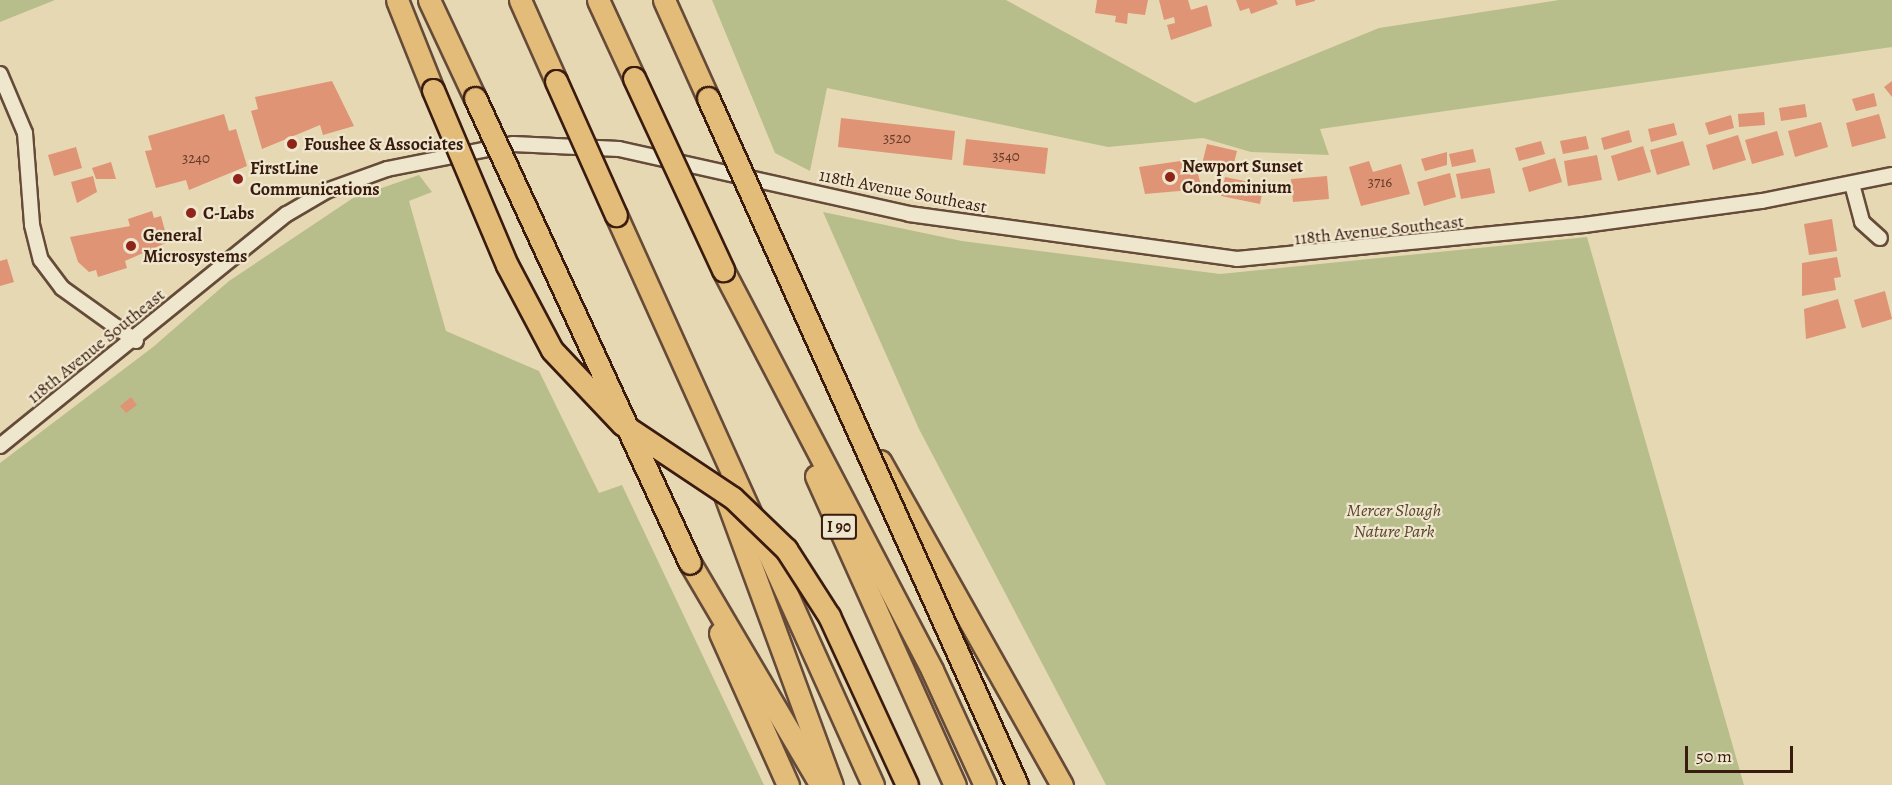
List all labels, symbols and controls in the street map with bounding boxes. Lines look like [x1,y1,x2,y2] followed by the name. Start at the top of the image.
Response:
[883,130,911,148] house number: 3520
[304,133,463,155] place label: Foushee & Associates
[285,137,299,151] marker: Foushee & Associates
[992,148,1020,166] house number: 3540
[182,150,210,168] house number: 3240
[1182,156,1303,198] place label: Newport Sunset Condominium
[250,158,380,201] place label: FirstLine Communications
[817,164,989,218] street label: 118th Avenue Southeast
[1163,170,1177,184] marker: Newport Sunset Condominium
[231,172,245,186] marker: FirstLine Communications
[1368,174,1392,192] house number: 3716
[203,202,254,224] place label: C-Labs
[184,206,198,220] marker: C-Labs
[1293,210,1465,250] street label: 118th Avenue Southeast
[143,225,247,268] place label: General Microsystems
[124,239,138,253] marker: General Microsystems
[23,284,169,408] street label: 118th Avenue Southeast
[1347,500,1441,542] park label: Mercer Slough Nature Park
[820,514,858,540] road number: I 90
[1688,734,1796,772] scale bar
[1696,744,1732,768] text: 50 m

